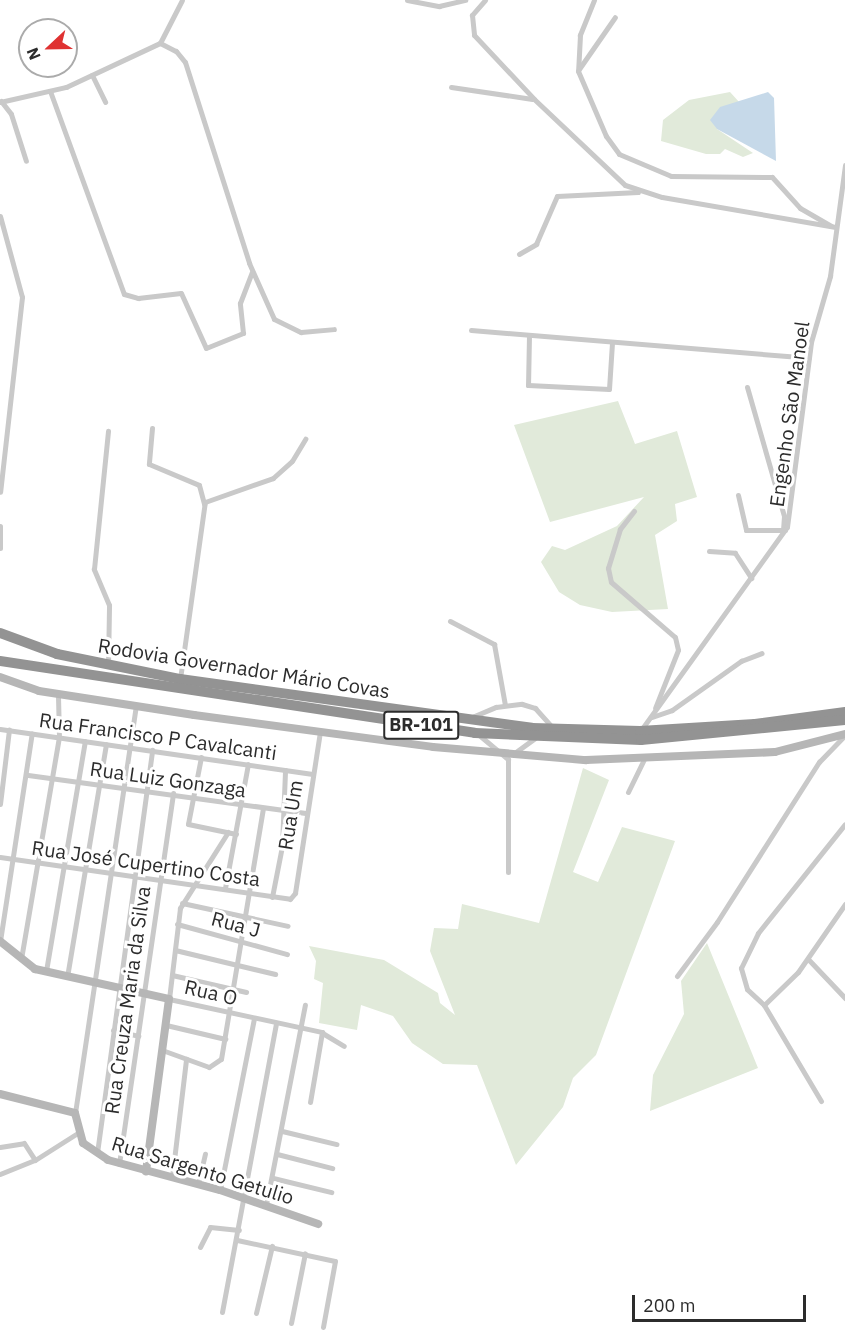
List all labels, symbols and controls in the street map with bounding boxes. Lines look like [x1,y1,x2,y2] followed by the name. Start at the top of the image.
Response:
[18,18,78,78] north arrow
[22,45,45,63] text: N
[764,320,814,508] street label: Engenho São Manoel
[96,633,392,703] street label: Rodovia Governador Mário Covas
[38,707,278,765] street label: Rua Francisco P Cavalcanti
[382,710,460,740] road number: BR-101
[88,756,248,802] street label: Rua Luiz Gonzaga
[273,778,307,852] street label: Rua Um
[30,835,262,891] street label: Rua José Cupertino Costa
[99,884,155,1116] street label: Rua Creuza Maria da Silva
[209,906,263,942] street label: Rua J
[182,974,240,1010] street label: Rua O
[109,1131,297,1209] street label: Rua Sargento Getulio
[635,1283,809,1321] scale bar
[643,1294,695,1317] text: 200 m

